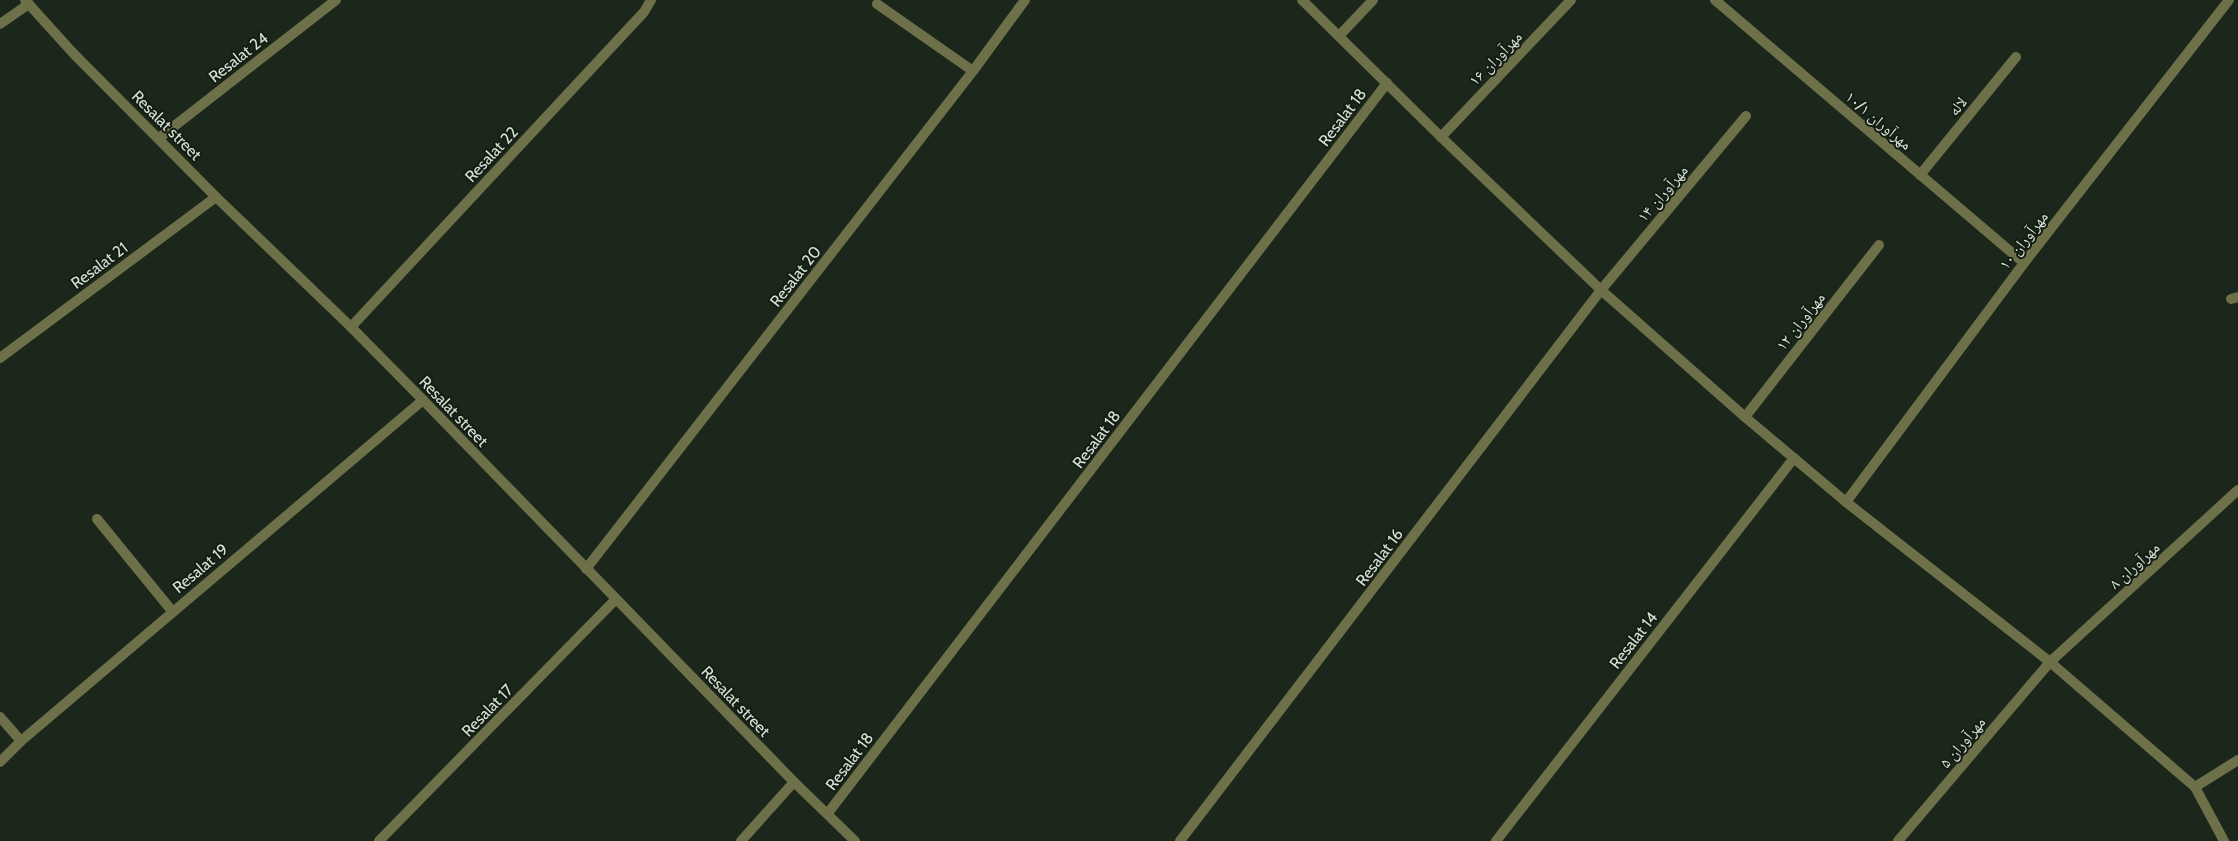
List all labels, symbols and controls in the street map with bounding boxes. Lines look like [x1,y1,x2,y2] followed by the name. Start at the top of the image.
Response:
[1465,27,1527,90] street label: مهرآوران ۱۶
[205,28,272,86] street label: Resalat 24
[1315,85,1370,150] street label: Resalat 18
[128,87,206,165] street label: Resalat street
[1841,87,1916,154] street label: مهرآوران ۱۰/۱
[1944,93,1971,120] street label: لاله
[461,123,522,186] street label: Resalat 22
[1633,161,1692,226] street label: ۱۴ مهرآوران
[1995,207,2053,274] street label: مهرآوران ۱۰
[67,238,131,293] street label: Resalat 21
[766,242,825,310] street label: Resalat 20
[1772,288,1830,355] street label: مهرآوران ۱۲
[415,372,492,451] street label: Resalat street
[1069,407,1124,472] street label: Resalat 18
[1352,525,1407,590] street label: Resalat 16
[2105,538,2164,594] street label: مهرآوران ۸
[169,540,232,597] street label: Resalat 19
[1605,608,1661,672] street label: Resalat 14
[697,662,774,741] street label: Resalat street
[458,680,517,740] street label: Resalat 17
[1935,713,1990,773] street label: مهرآوران ۵
[822,729,877,794] street label: Resalat 18

